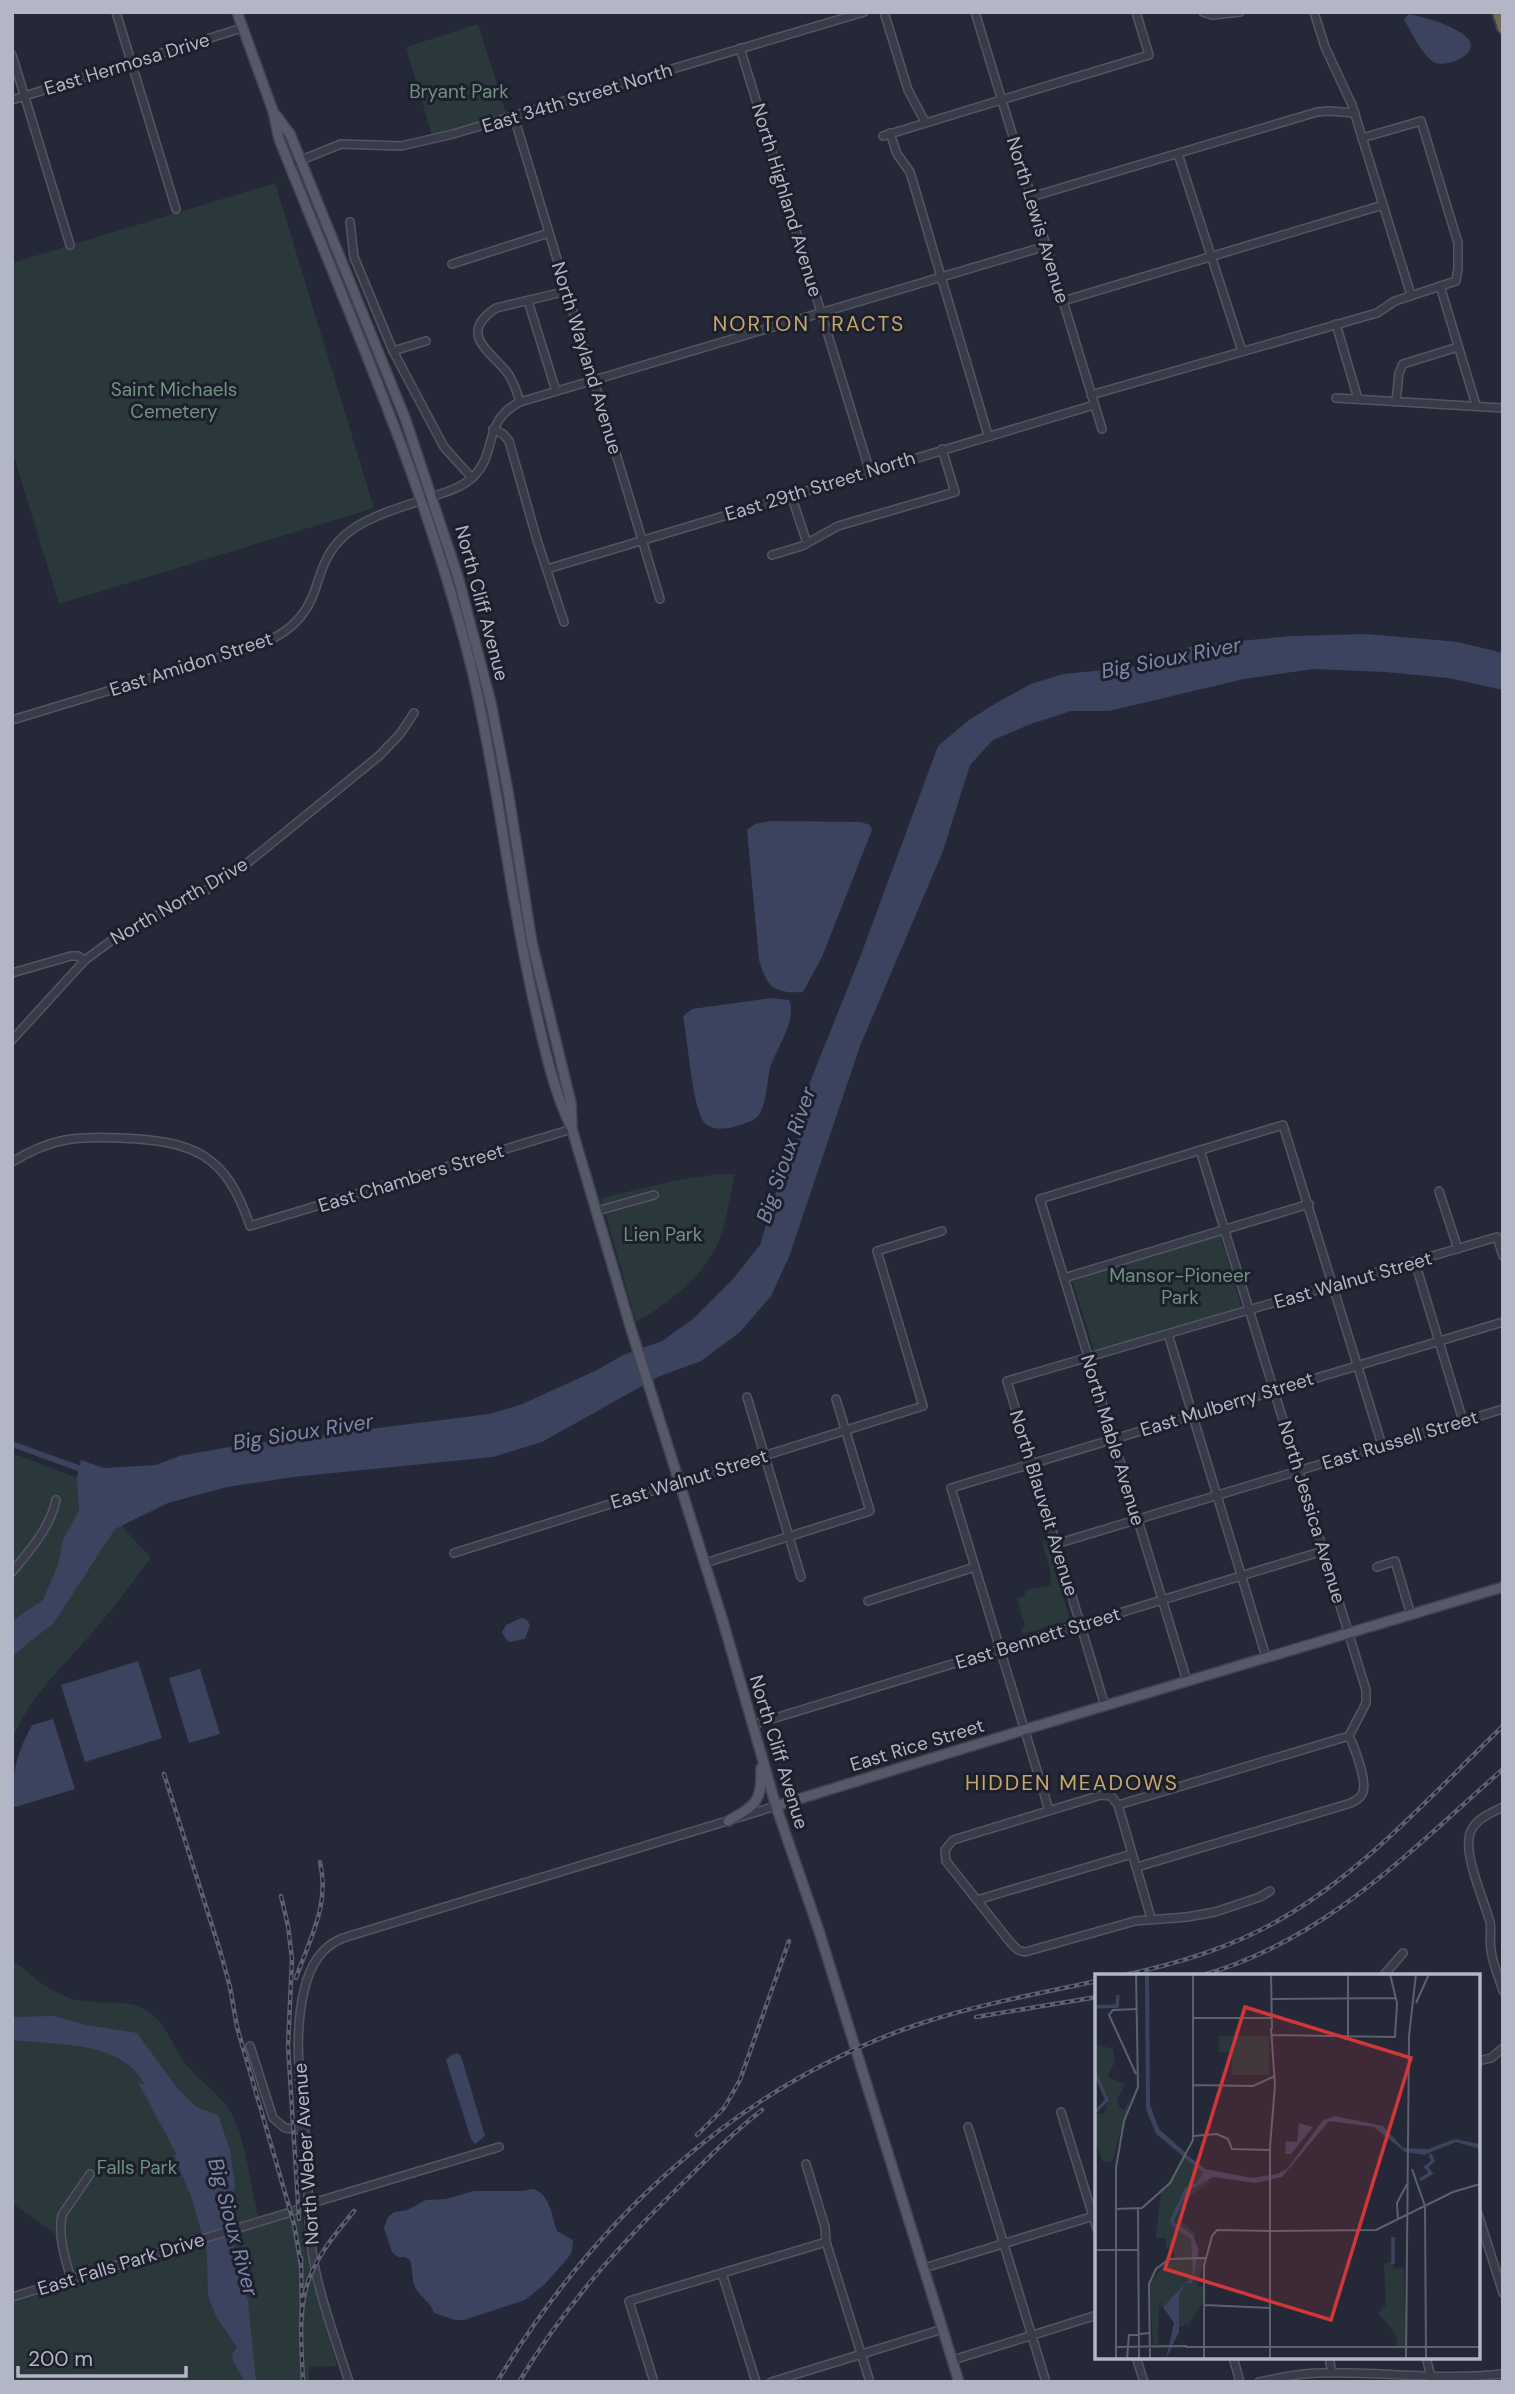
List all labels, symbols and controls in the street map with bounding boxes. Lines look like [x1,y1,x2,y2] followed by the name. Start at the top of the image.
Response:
[41,27,213,101] street label: East Hermosa Drive
[479,57,675,139] street label: East 34th Street North
[409,79,509,104] park label: Bryant Park
[746,100,828,300] street label: North Highland Avenue
[1001,134,1075,306] street label: North Lewis Avenue
[546,259,628,457] street label: North Wayland Avenue
[713,310,905,338] district label: NORTON TRACTS
[111,377,237,424] park label: Saint Michaels Cemetery
[722,445,918,527] street label: East 29th Street North
[449,523,515,683] street label: North Cliff Avenue
[106,626,276,702] street label: East Amidon Street
[1099,630,1244,685] water label: Big Sioux River
[106,851,252,951] street label: North North Drive
[750,1082,823,1227] water label: Big Sioux River
[315,1138,507,1218] street label: East Chambers Street
[624,1222,703,1247] park label: Lien Park
[1271,1246,1435,1314] street label: East Walnut Street
[1109,1263,1251,1310] park label: Mansor-Pioneer Park
[1075,1351,1151,1529] street label: North Mable Avenue
[1137,1366,1317,1442] street label: East Mulberry Street
[1319,1404,1481,1476] street label: East Russell Street
[231,1407,376,1457] water label: Big Sioux River
[1004,1407,1084,1599] street label: North Blauvelt Avenue
[1272,1418,1352,1606] street label: North Jessica Avenue
[607,1443,771,1515] street label: East Walnut Street
[953,1601,1123,1675] street label: East Bennett Street
[744,1672,814,1832] street label: North Cliff Avenue
[847,1713,987,1777] street label: East Rice Street
[965,1769,1179,1797] district label: HIDDEN MEADOWS
[1095,1974,1480,2359] inset map
[287,2062,325,2246] street label: North Weber Avenue
[97,2155,178,2180] park label: Falls Park
[201,2155,265,2300] water label: Big Sioux River
[35,2227,207,2301] street label: East Falls Park Drive
[18,2334,186,2378] scale bar
[28,2345,93,2373] text: 200 m

